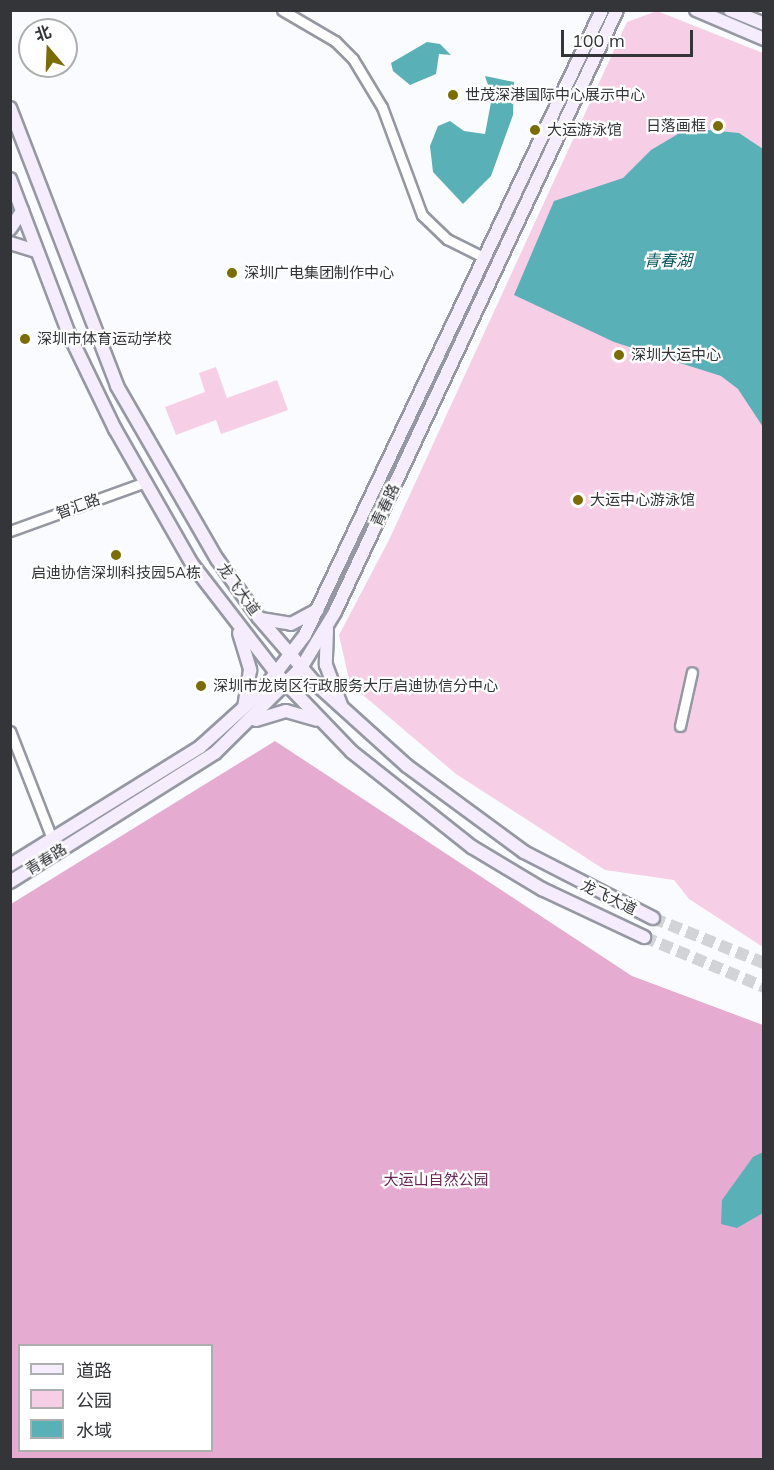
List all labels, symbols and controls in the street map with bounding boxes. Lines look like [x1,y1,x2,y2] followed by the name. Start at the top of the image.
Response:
[18,18,78,78] north arrow
[564,18,696,56] scale bar
[32,21,54,45] text: 北
[572,29,625,52] text: 100 m
[465,86,645,104] place label: 世茂深港国际中心展示中心
[446,88,460,102] marker: 世茂深港国际中心展示中心
[646,117,706,135] place label: 日落画框
[711,119,725,133] marker: 日落画框
[547,121,622,139] place label: 大运游泳馆
[528,123,542,137] marker: 大运游泳馆
[644,250,692,270] water label: 青春湖
[244,264,394,282] place label: 深圳广电集团制作中心
[225,266,239,280] marker: 深圳广电集团制作中心
[37,330,172,348] place label: 深圳市体育运动学校
[18,332,32,346] marker: 深圳市体育运动学校
[631,346,721,364] place label: 深圳大运中心
[612,348,626,362] marker: 深圳大运中心
[367,481,403,529] street label: 青春路
[54,490,102,522] street label: 智汇路
[590,491,695,509] place label: 大运中心游泳馆
[571,493,585,507] marker: 大运中心游泳馆
[109,548,123,562] marker: 启迪协信深圳科技园5A栋
[214,559,264,619] street label: 龙飞大道
[31,564,201,582] place label: 启迪协信深圳科技园5A栋
[213,677,498,695] place label: 深圳市龙岗区行政服务大厅启迪协信分中心
[194,679,208,693] marker: 深圳市龙岗区行政服务大厅启迪协信分中心
[22,839,70,879] street label: 青春路
[578,876,640,918] street label: 龙飞大道
[384,1171,488,1189] park label: 大运山自然公园
[18,1344,213,1452] legend
[76,1359,112,1382] text: 道路
[76,1389,112,1412] text: 公园
[76,1419,112,1442] text: 水域

